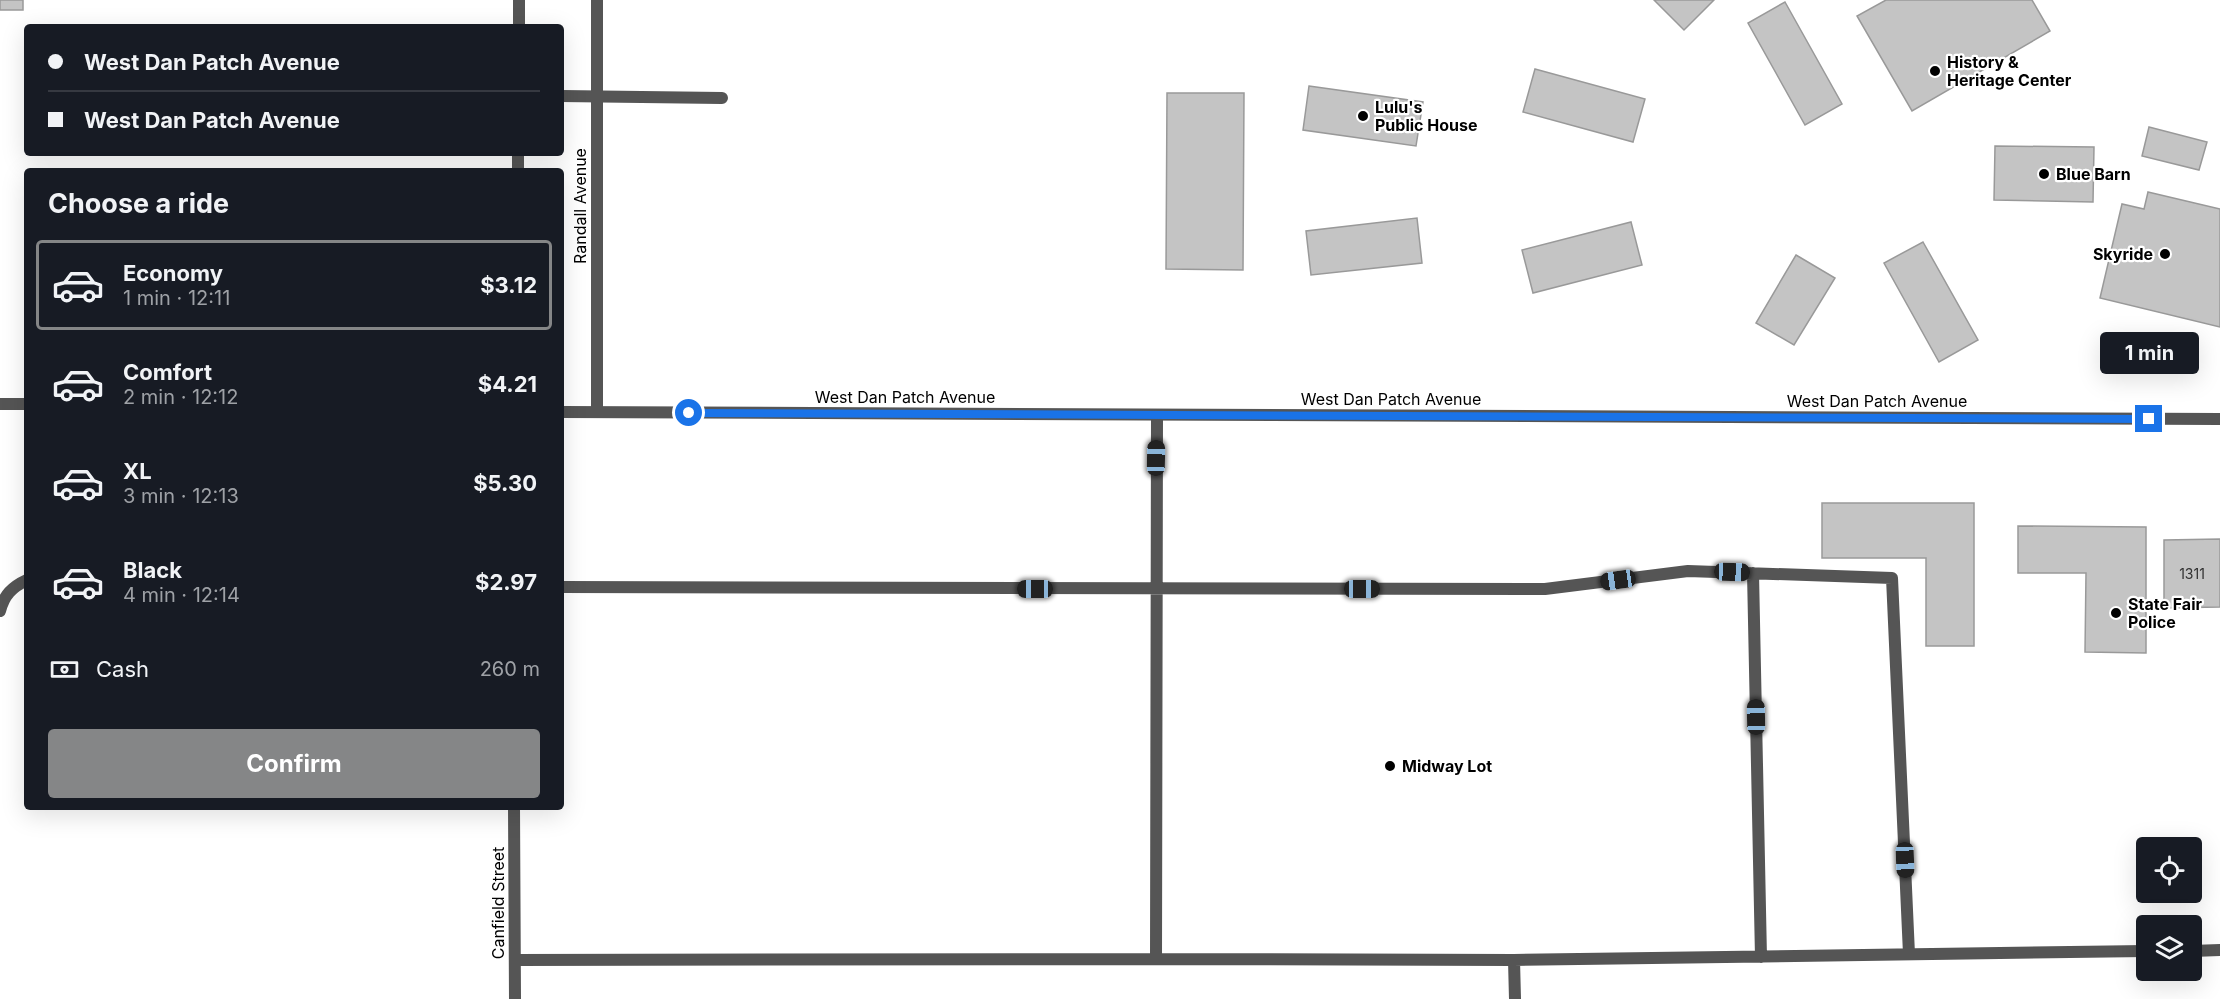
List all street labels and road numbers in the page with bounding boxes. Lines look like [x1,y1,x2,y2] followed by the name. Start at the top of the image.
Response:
[570,148,590,264] street label: Randall Avenue
[815,387,995,407] street label: West Dan Patch Avenue
[1301,389,1481,409] street label: West Dan Patch Avenue
[1787,391,1967,411] street label: West Dan Patch Avenue
[488,847,508,959] street label: Canfield Street

